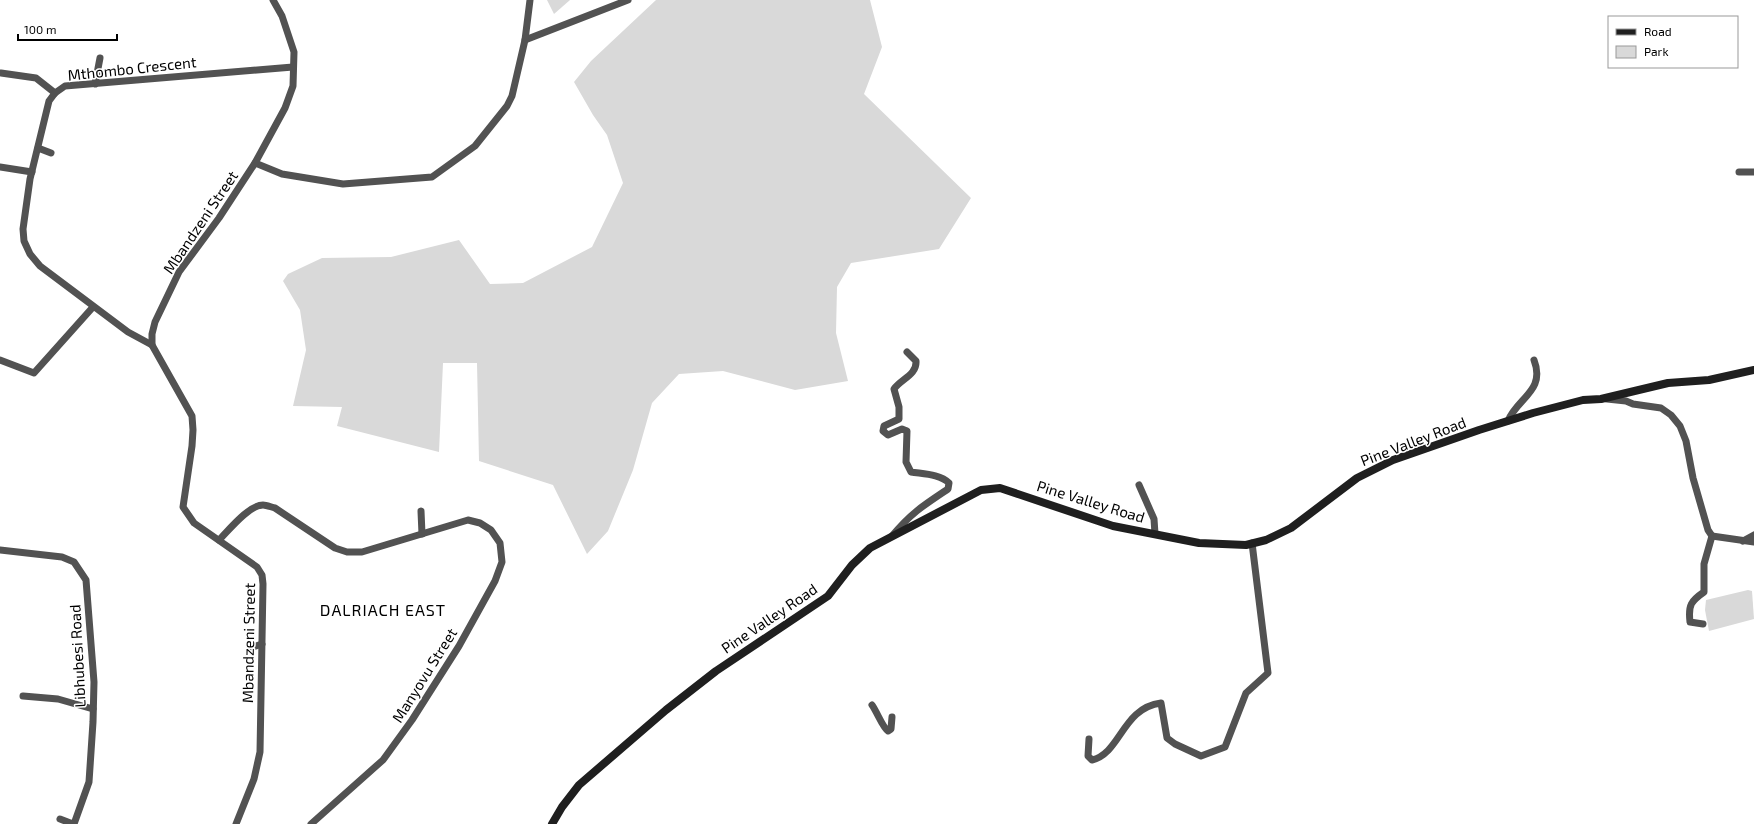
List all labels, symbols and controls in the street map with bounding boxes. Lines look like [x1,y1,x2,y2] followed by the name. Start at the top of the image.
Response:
[18,16,117,42] scale bar
[1608,16,1738,68] legend
[24,22,56,36] text: 100 m
[1644,24,1672,38] text: Road
[1644,44,1669,58] text: Park
[67,52,198,84] street label: Mthombo Crescent
[159,167,241,277] street label: Mbandzeni Street
[1358,413,1468,469] street label: Pine Valley Road
[1035,476,1147,526] street label: Pine Valley Road
[718,579,820,657] street label: Pine Valley Road
[238,582,258,703] street label: Mbandzeni Street
[320,600,446,619] district label: DALRIACH EAST
[65,604,89,708] street label: Libhubesi Road
[388,624,460,726] street label: Manyovu Street

